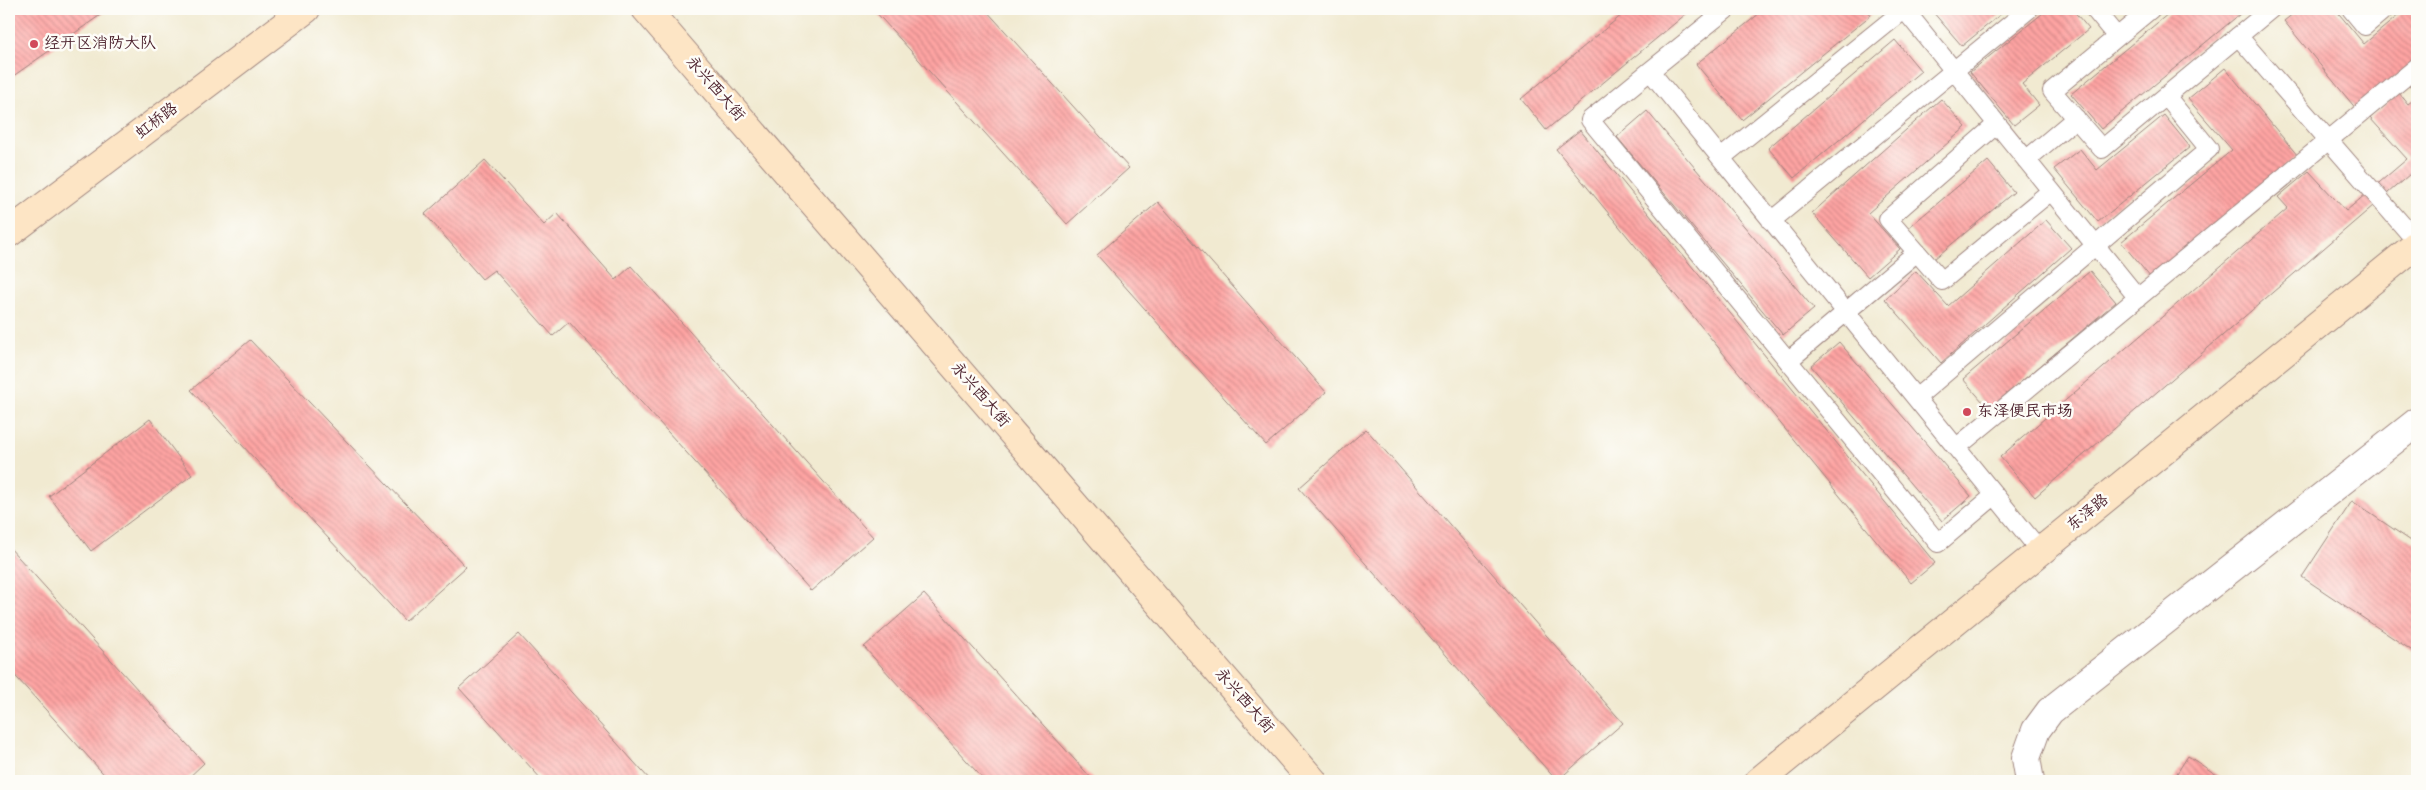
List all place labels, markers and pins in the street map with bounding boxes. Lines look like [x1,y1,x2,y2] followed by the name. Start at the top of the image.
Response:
[44,32,156,56] place label: 经开区消防大队
[28,38,40,50] marker: 经开区消防大队
[1977,400,2073,424] place label: 东泽便民市场
[1961,406,1973,418] marker: 东泽便民市场

